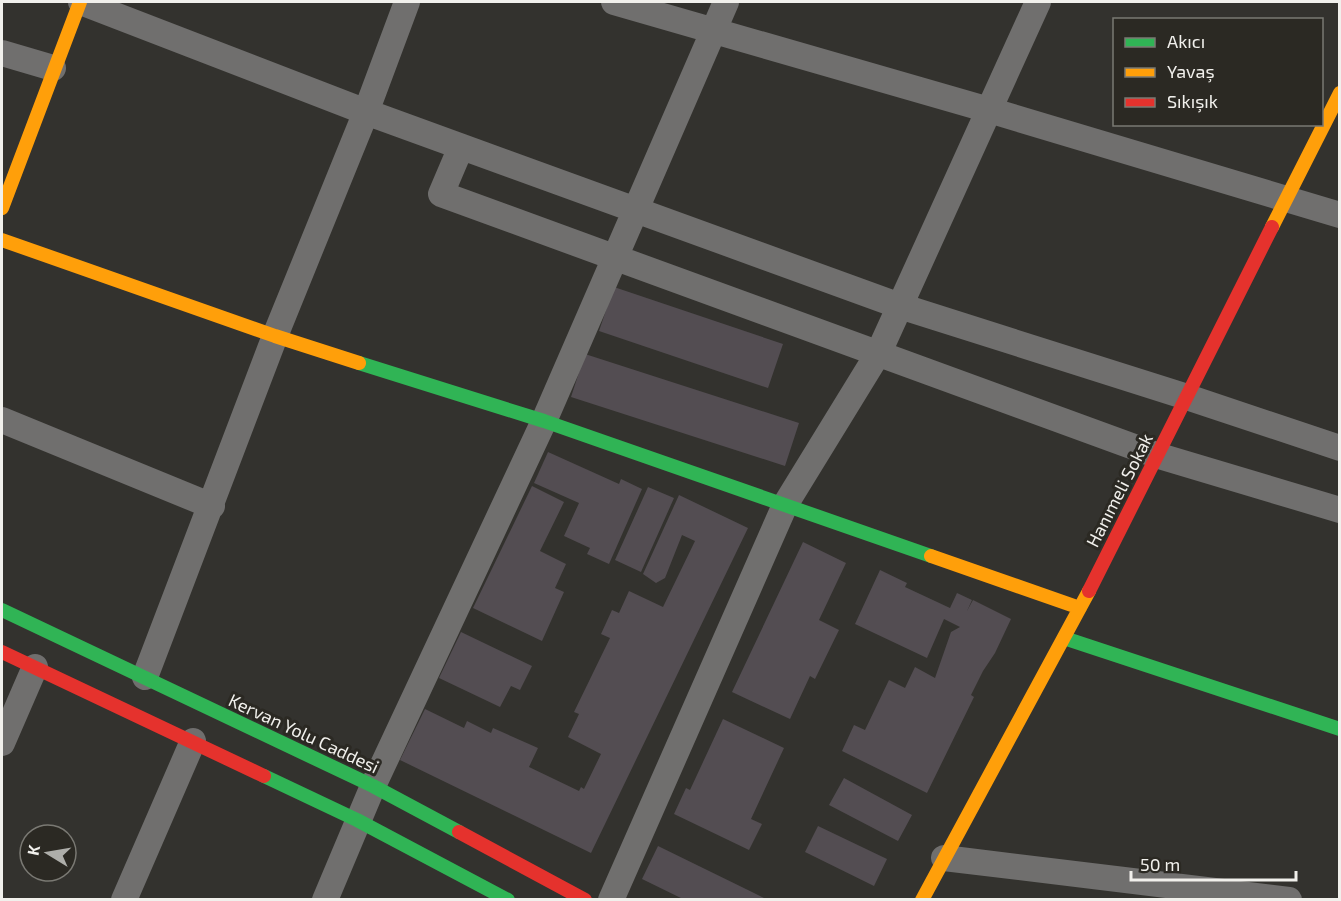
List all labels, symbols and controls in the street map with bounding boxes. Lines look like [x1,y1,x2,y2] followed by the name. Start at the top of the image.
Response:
[1113,18,1323,126] legend
[1167,30,1205,52] text: Akıcı
[1167,60,1215,83] text: Yavaş
[1167,90,1218,113] text: Sıkışık
[1081,429,1157,551] street label: Hanımeli Sokak
[225,688,383,778] street label: Kervan Yolu Caddesi
[18,823,78,883] north arrow
[22,842,43,857] text: K
[1131,844,1296,882] scale bar
[1140,853,1180,875] text: 50 m

